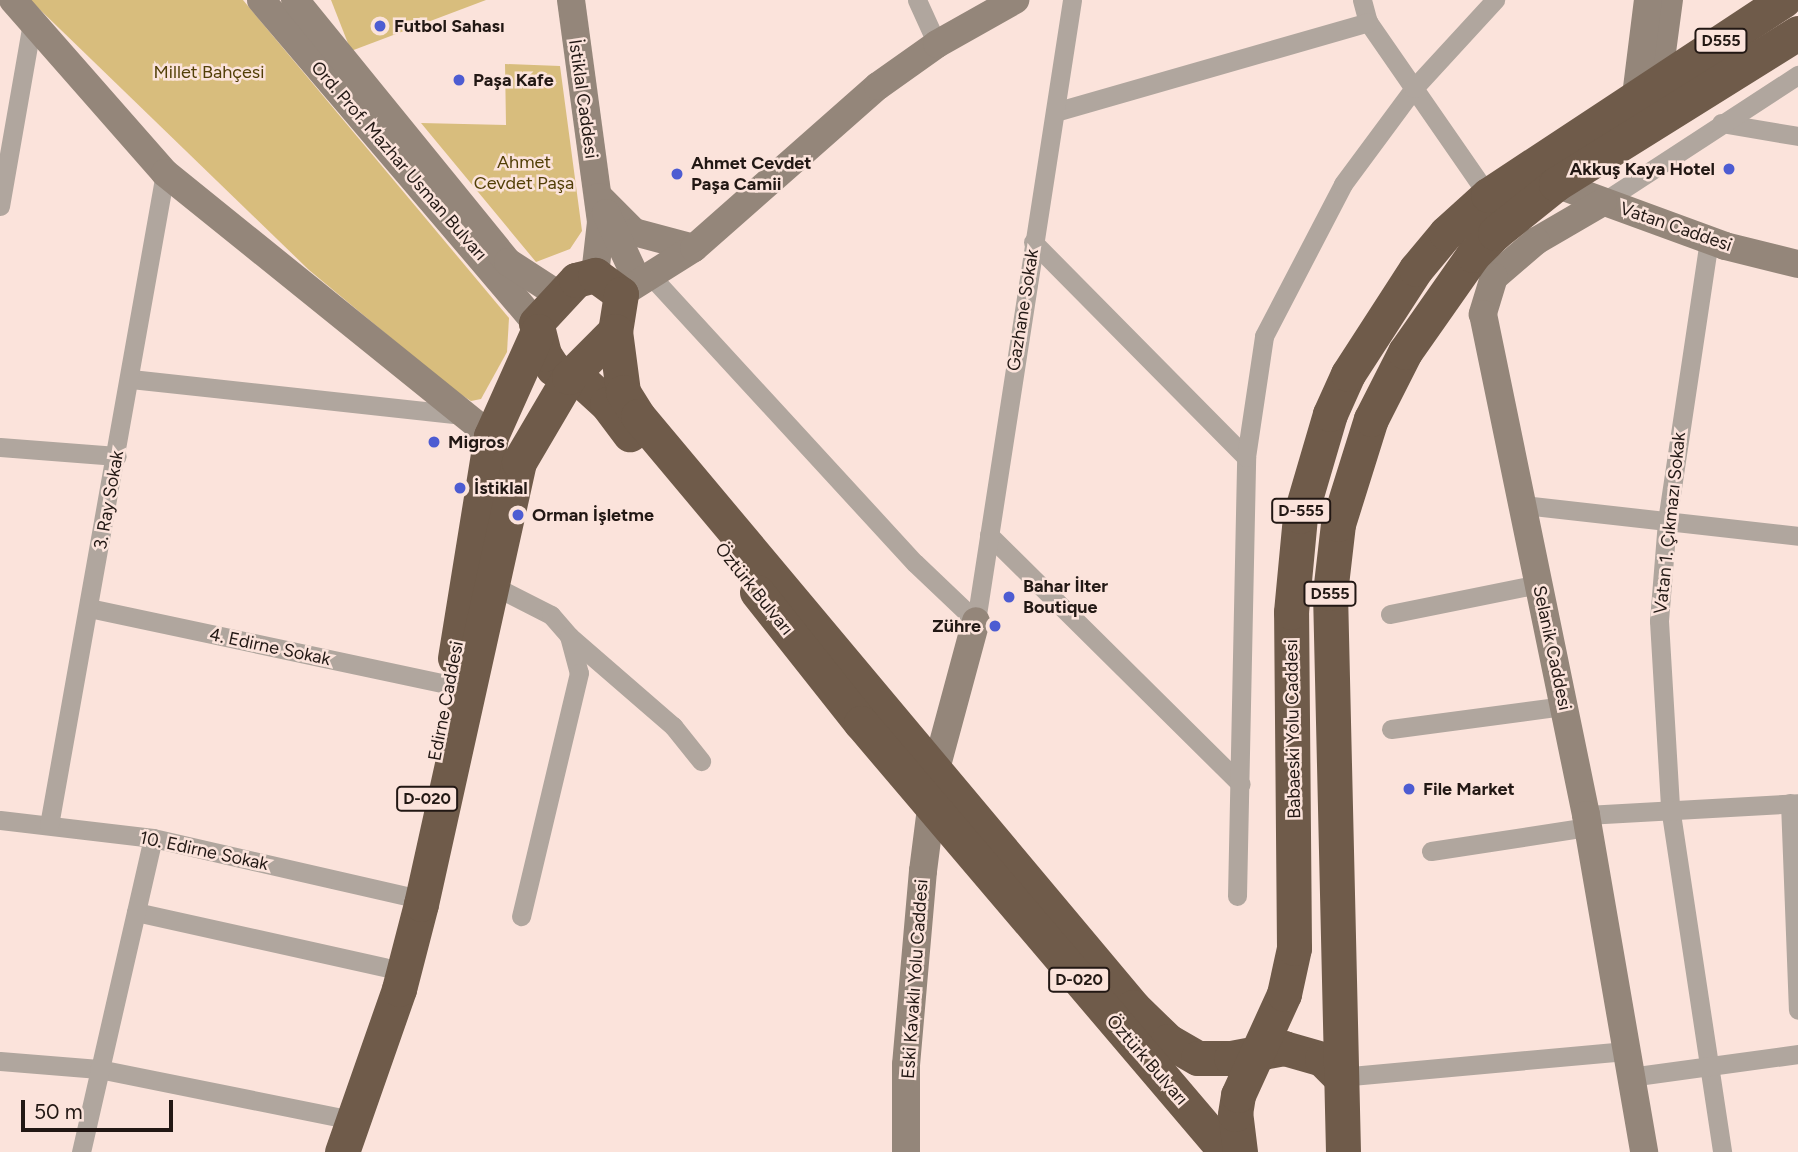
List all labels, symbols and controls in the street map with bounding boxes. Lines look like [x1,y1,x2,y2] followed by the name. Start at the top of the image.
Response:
[394,15,505,37] place label: Futbol Sahası
[372,18,388,34] marker: Futbol Sahası
[1693,28,1749,54] road number: D555
[564,38,602,160] street label: İstiklal Caddesi
[306,57,492,265] street label: Ord. Prof. Mazhar Usman Bulvarı
[154,61,264,83] park label: Millet Bahçesi
[473,69,554,91] place label: Paşa Kafe
[451,72,467,88] marker: Paşa Kafe
[474,152,574,194] park label: Ahmet Cevdet Paşa
[691,153,812,196] place label: Ahmet Cevdet Paşa Camii
[1569,158,1715,180] place label: Akkuş Kaya Hotel
[1721,161,1737,177] marker: Akkuş Kaya Hotel
[669,166,685,182] marker: Ahmet Cevdet Paşa Camii
[1617,198,1735,256] street label: Vatan Caddesi
[1003,247,1043,373] street label: Gazhane Sokak
[448,431,505,453] place label: Migros
[1650,431,1690,615] street label: Vatan 1. Çıkmazı Sokak
[426,434,442,450] marker: Migros
[90,449,128,551] street label: 3. Ray Sokak
[474,477,528,499] place label: İstiklal
[452,480,468,496] marker: İstiklal
[1270,498,1332,524] road number: D-555
[532,504,654,526] place label: Orman İşletme
[510,507,526,523] marker: Orman İşletme
[710,538,798,640] street label: Öztürk Bulvarı
[1023,576,1108,618] place label: Bahar İlter Boutique
[1302,582,1358,607] road number: D555
[1528,584,1576,712] street label: Selanik Caddesi
[1001,589,1017,605] marker: Bahar İlter Boutique
[932,615,981,637] place label: Zühre
[987,618,1003,634] marker: Zühre
[208,624,332,670] street label: 4. Edirne Sokak
[424,639,468,763] street label: Edirne Caddesi
[1281,639,1305,819] street label: Babaeski Yolu Caddesi
[1423,778,1515,800] place label: File Market
[1401,781,1417,797] marker: File Market
[396,786,458,812] road number: D-020
[138,827,270,875] street label: 10. Edirne Sokak
[897,878,933,1080] street label: Eski Kavaklı Yolu Caddesi
[1048,968,1110,992] road number: D-020
[1102,1010,1192,1110] street label: Öztürk Bulvarı
[24,1086,177,1130] scale bar
[34,1099,83,1124] text: 50 m

